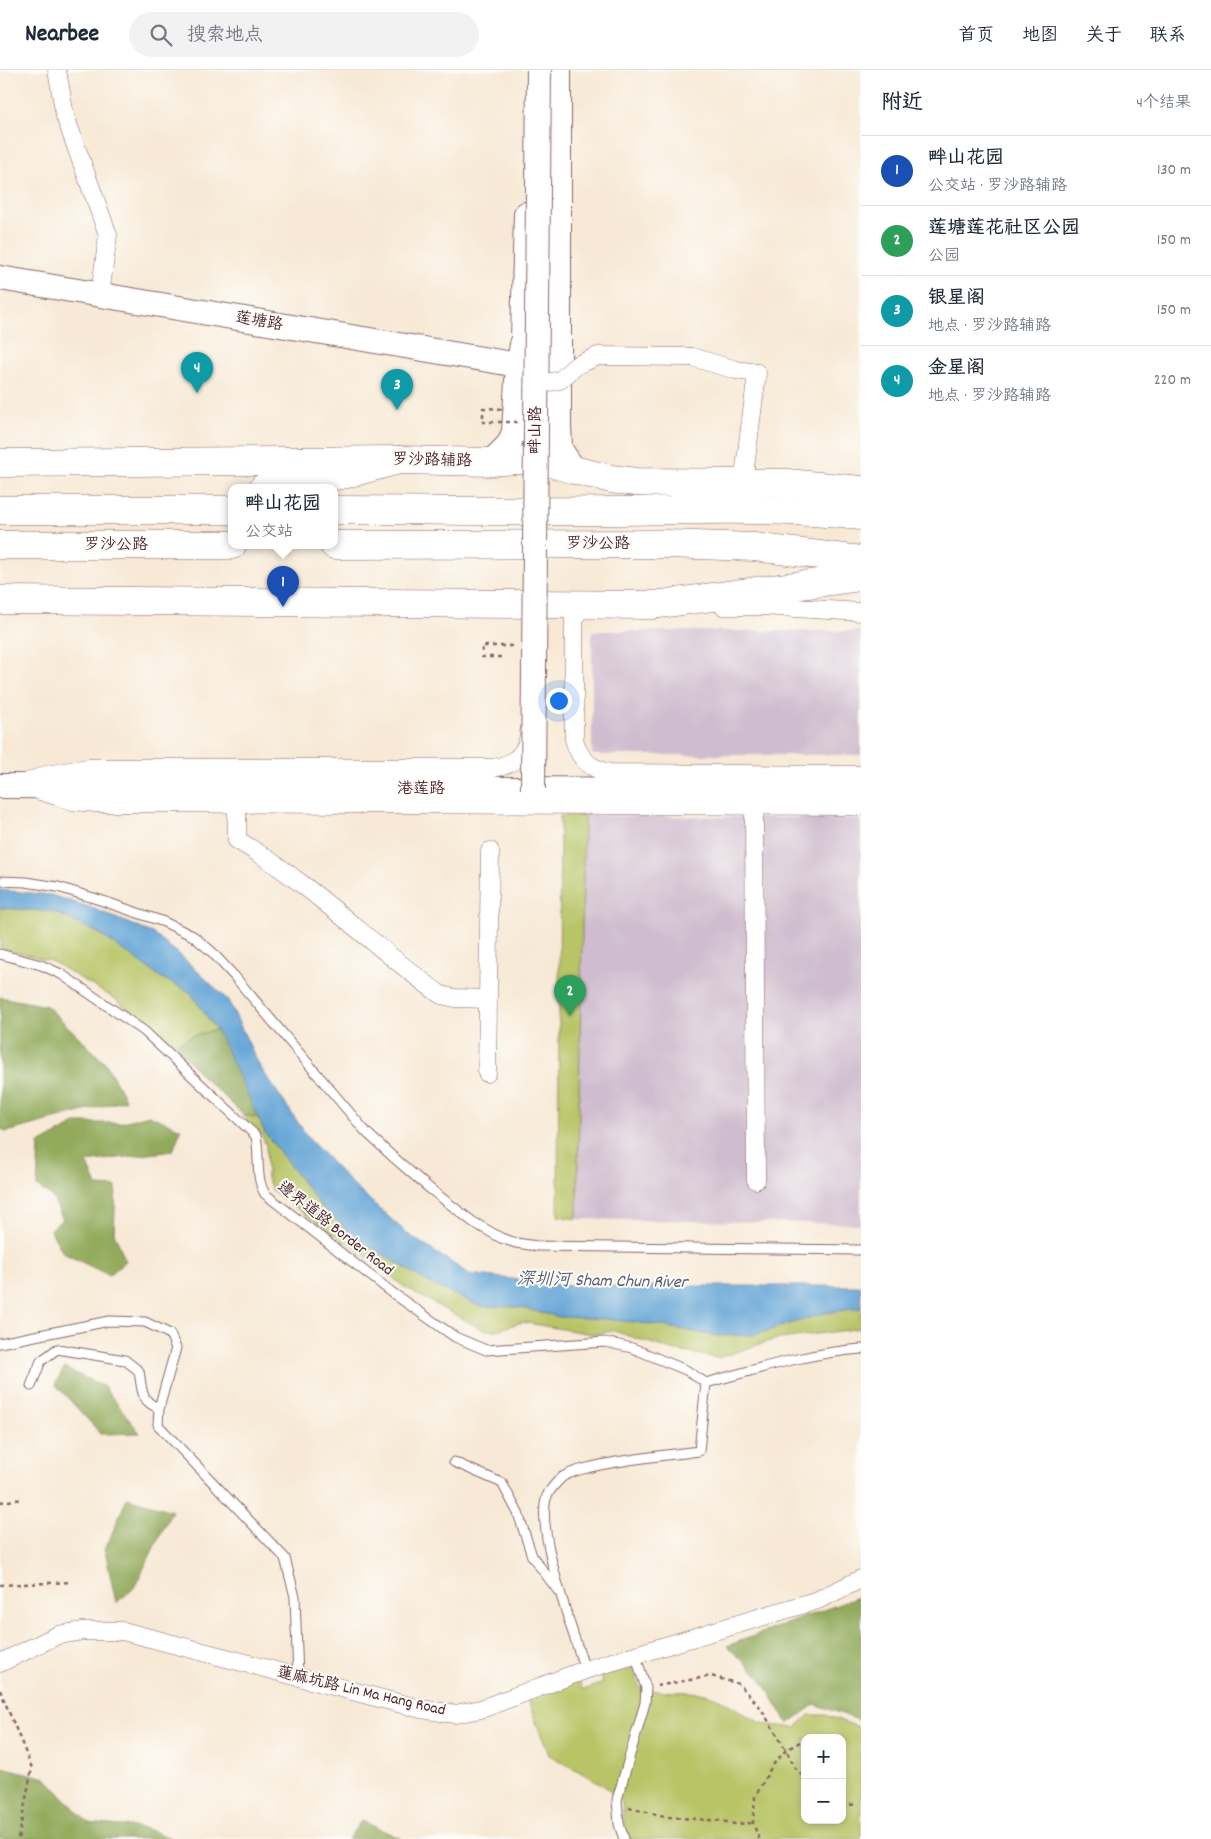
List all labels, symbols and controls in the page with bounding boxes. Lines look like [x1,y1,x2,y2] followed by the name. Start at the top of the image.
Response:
[129,12,479,57] search box
[25,18,99,52] text: Nearbee
[147,21,175,49] icon: search
[187,23,263,50] text: 搜索地点
[958,24,994,49] text: 首页
[1022,24,1058,49] text: 地图
[1086,24,1122,49] text: 关于
[1150,24,1186,49] text: 联系
[881,89,923,119] text: 附近
[1136,92,1191,115] text: 4个结果
[928,146,1004,173] text: 畔山花园
[895,159,899,182] text: 1
[1157,159,1191,182] text: 130 m
[928,175,1067,198] text: 公交站 · 罗沙路辅路
[928,216,1080,243] text: 莲塘莲花社区公园
[894,229,901,252] text: 2
[1157,229,1191,252] text: 150 m
[928,245,960,268] text: 公园
[928,286,985,313] text: 银星阁
[893,299,901,322] text: 3
[1157,299,1191,322] text: 150 m
[233,307,285,337] street label: 莲塘路
[928,315,1051,338] text: 地点 · 罗沙路辅路
[181,352,213,393] pin: 4
[928,356,985,383] text: 金星阁
[381,369,413,410] pin: 3
[894,369,900,392] text: 4
[1154,369,1191,392] text: 220 m
[928,385,1051,408] text: 地点 · 罗沙路辅路
[525,406,548,454] street label: 畔山路
[392,449,472,473] street label: 罗沙路辅路
[228,484,338,549] popup
[245,492,321,519] text: 畔山花园
[245,521,293,544] text: 公交站
[566,533,630,556] street label: 罗沙公路
[84,534,148,557] street label: 罗沙公路
[267,566,299,607] pin: 1
[546,688,572,714] your location
[397,778,445,801] street label: 港莲路
[554,975,586,1016] pin: 2
[272,1176,398,1282] street label: 邊界道路 Border Road
[516,1268,690,1296] water label: 深圳河 Sham Chun River
[274,1661,448,1723] street label: 蓮麻坑路 Lin Ma Hang Road
[801,1734,846,1824] map controls
[801,1734,846,1779] button: +
[801,1779,846,1824] button: −

